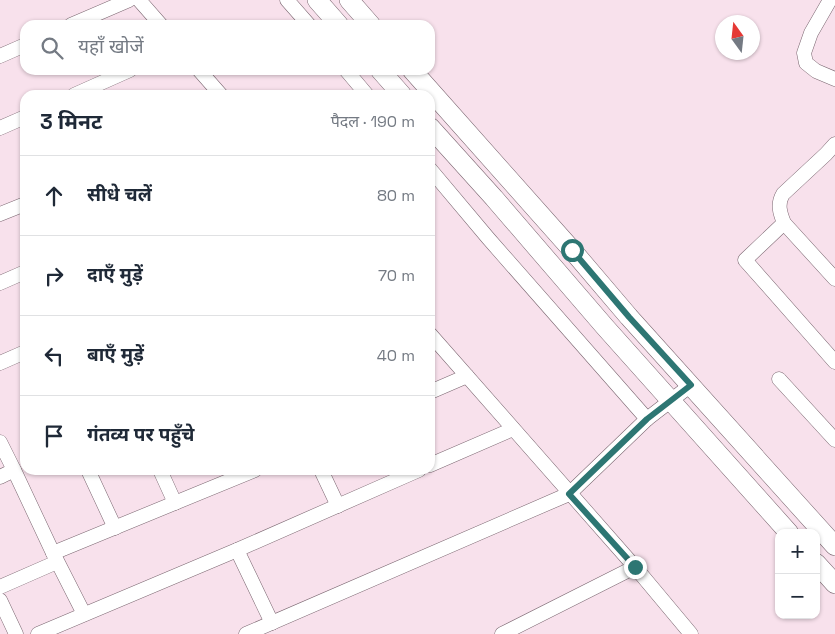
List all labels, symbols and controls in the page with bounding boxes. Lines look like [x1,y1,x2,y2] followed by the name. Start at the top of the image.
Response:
[715,15,760,60] north arrow
[20,20,435,75] search box
[38,34,66,62] icon: search
[78,34,143,59] text: यहाँ खोजें
[40,108,102,135] text: 3 मिनट
[331,111,415,132] text: पैदल · 190 m
[40,182,68,210] icon: ahead
[87,182,152,207] text: सीधे चलें
[377,185,415,206] text: 80 m
[561,239,584,262] route start
[40,262,68,290] icon: right
[87,262,143,287] text: दाएँ मुड़ें
[378,265,415,286] text: 70 m
[40,342,68,370] icon: left
[87,342,144,367] text: बाएँ मुड़ें
[377,345,415,366] text: 40 m
[40,422,68,450] icon: arrive
[87,422,194,447] text: गंतव्य पर पहुँचे
[775,529,820,619] map controls
[775,529,820,574] button: +
[624,556,647,579] route end
[775,574,820,619] button: −

